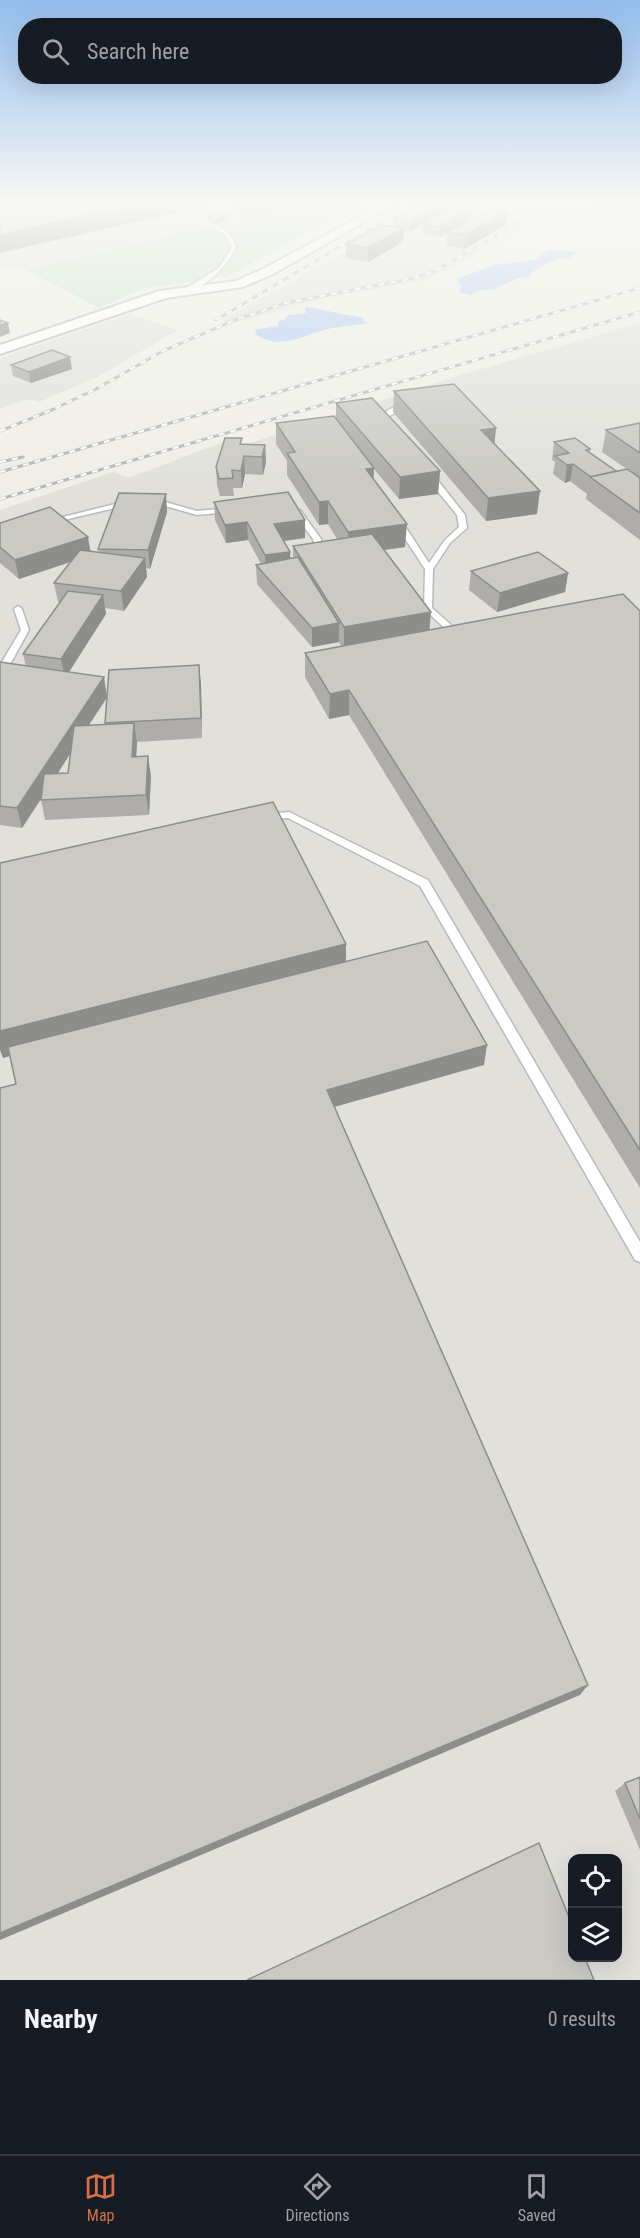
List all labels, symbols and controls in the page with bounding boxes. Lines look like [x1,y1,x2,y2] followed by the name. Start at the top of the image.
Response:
[18,18,622,84] search box
[39,35,72,68] icon: search
[87,39,189,64] text: Search here
[568,1854,622,1962] map controls
[568,1854,622,1908] button: locate
[568,1908,622,1962] button: layers
[24,2004,98,2034] text: Nearby
[548,2007,616,2031] text: 0 results
[84,2170,117,2225] tab: Map
[286,2170,349,2225] tab: Directions
[518,2170,556,2225] tab: Saved

